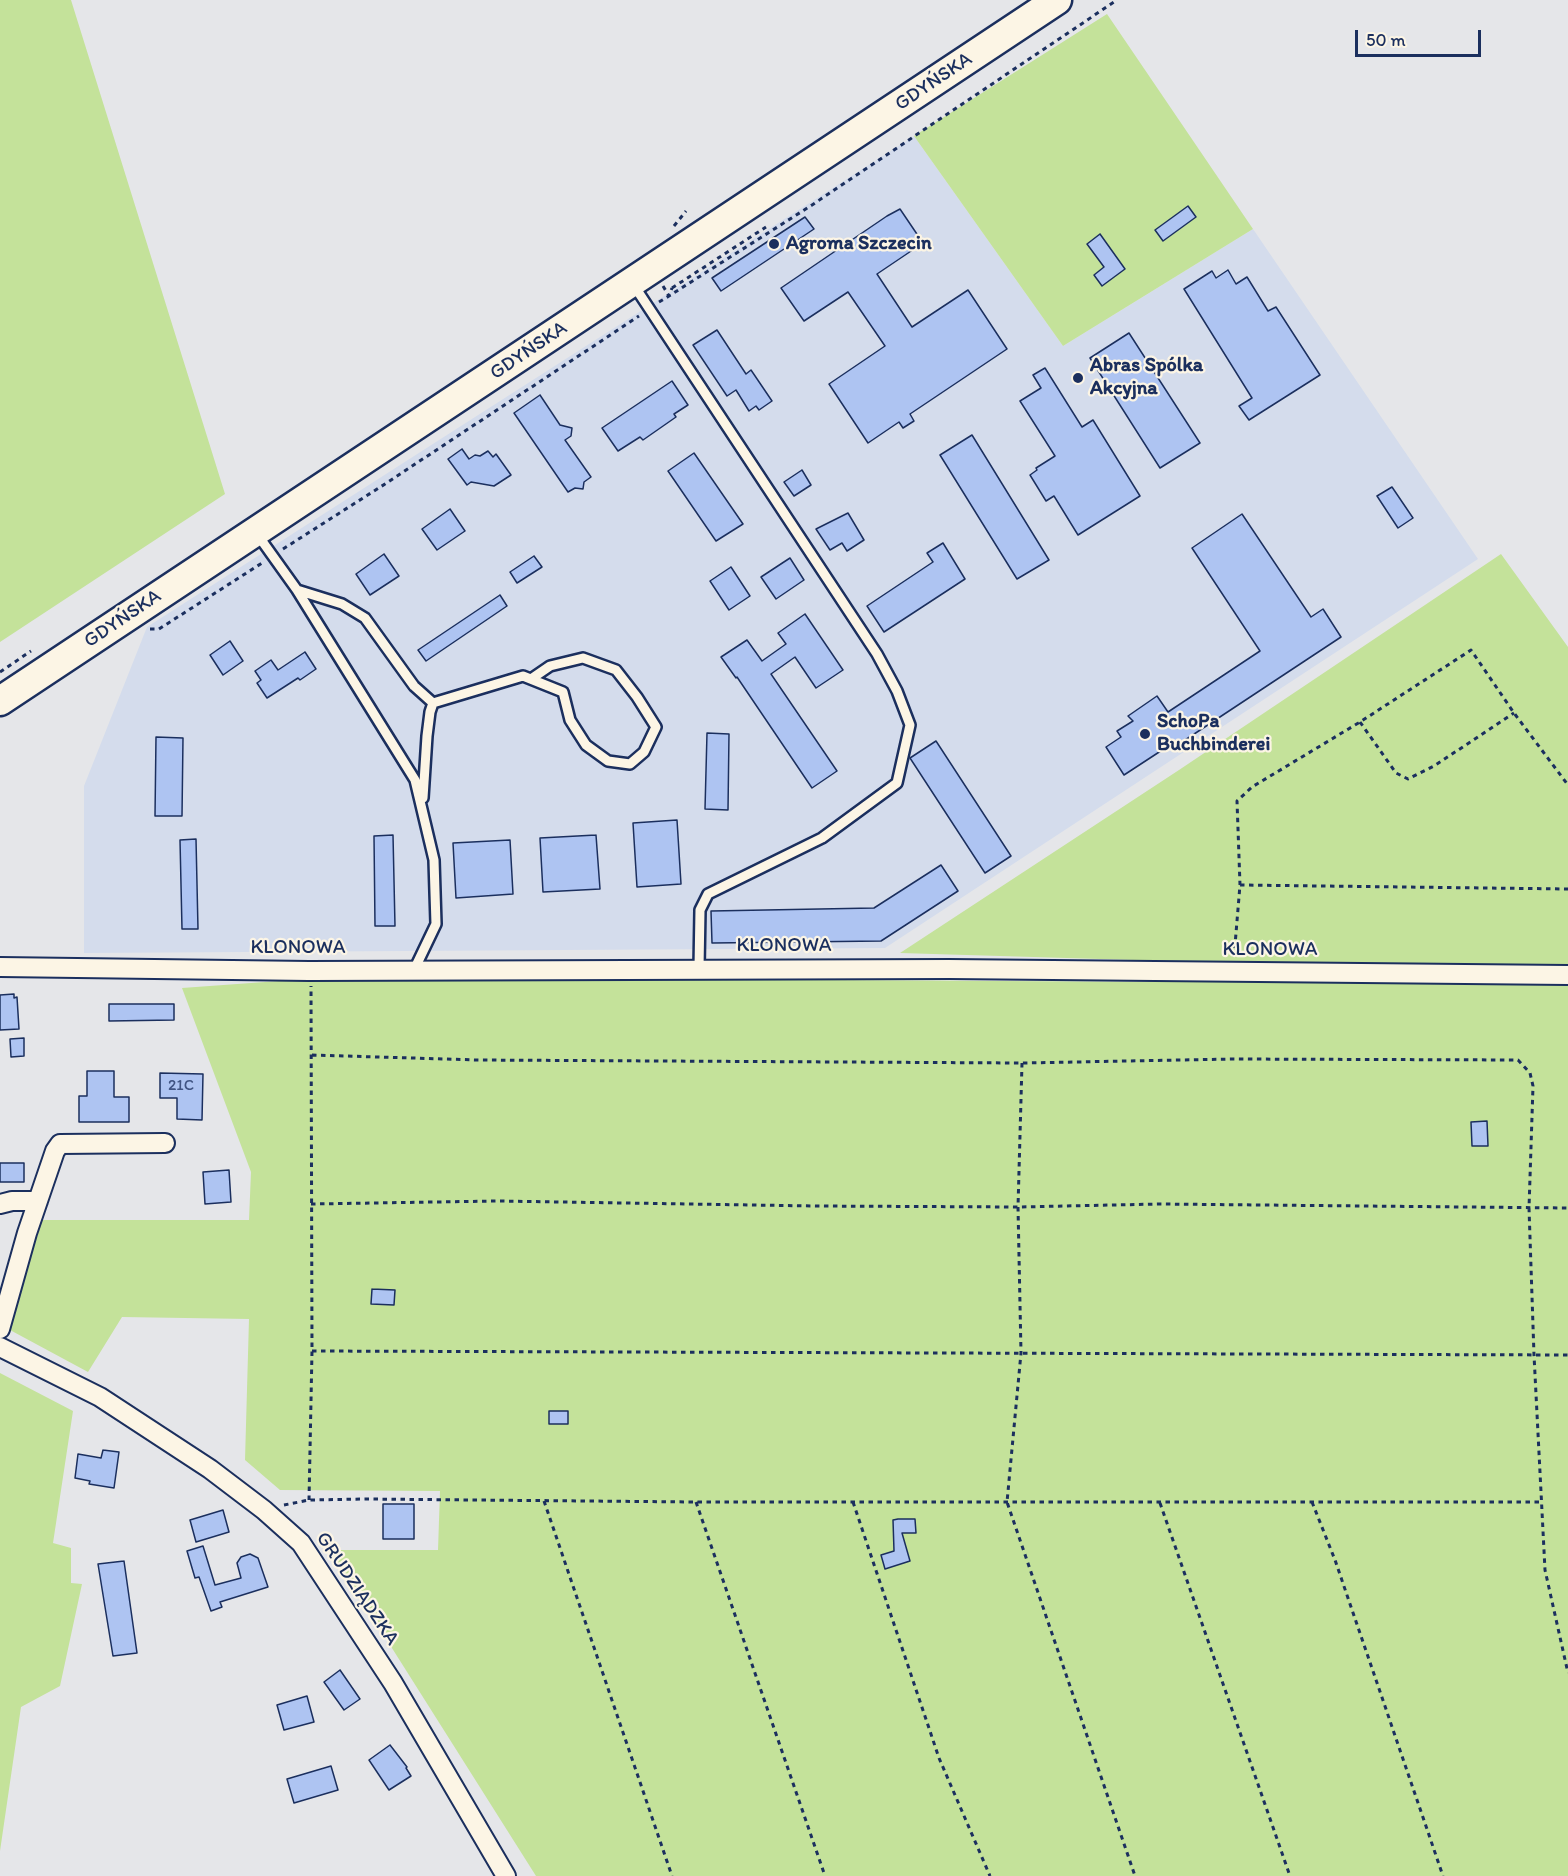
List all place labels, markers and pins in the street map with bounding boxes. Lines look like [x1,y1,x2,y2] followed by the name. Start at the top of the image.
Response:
[786,232,932,256] place label: Agroma Szczecin
[767,237,781,251] marker: Agroma Szczecin
[1090,354,1203,401] place label: Abras Spólka Akcyjna
[1071,371,1085,385] marker: Abras Spólka Akcyjna
[1157,710,1270,757] place label: SchoPa Buchbinderei
[1138,727,1152,741] marker: SchoPa Buchbinderei

